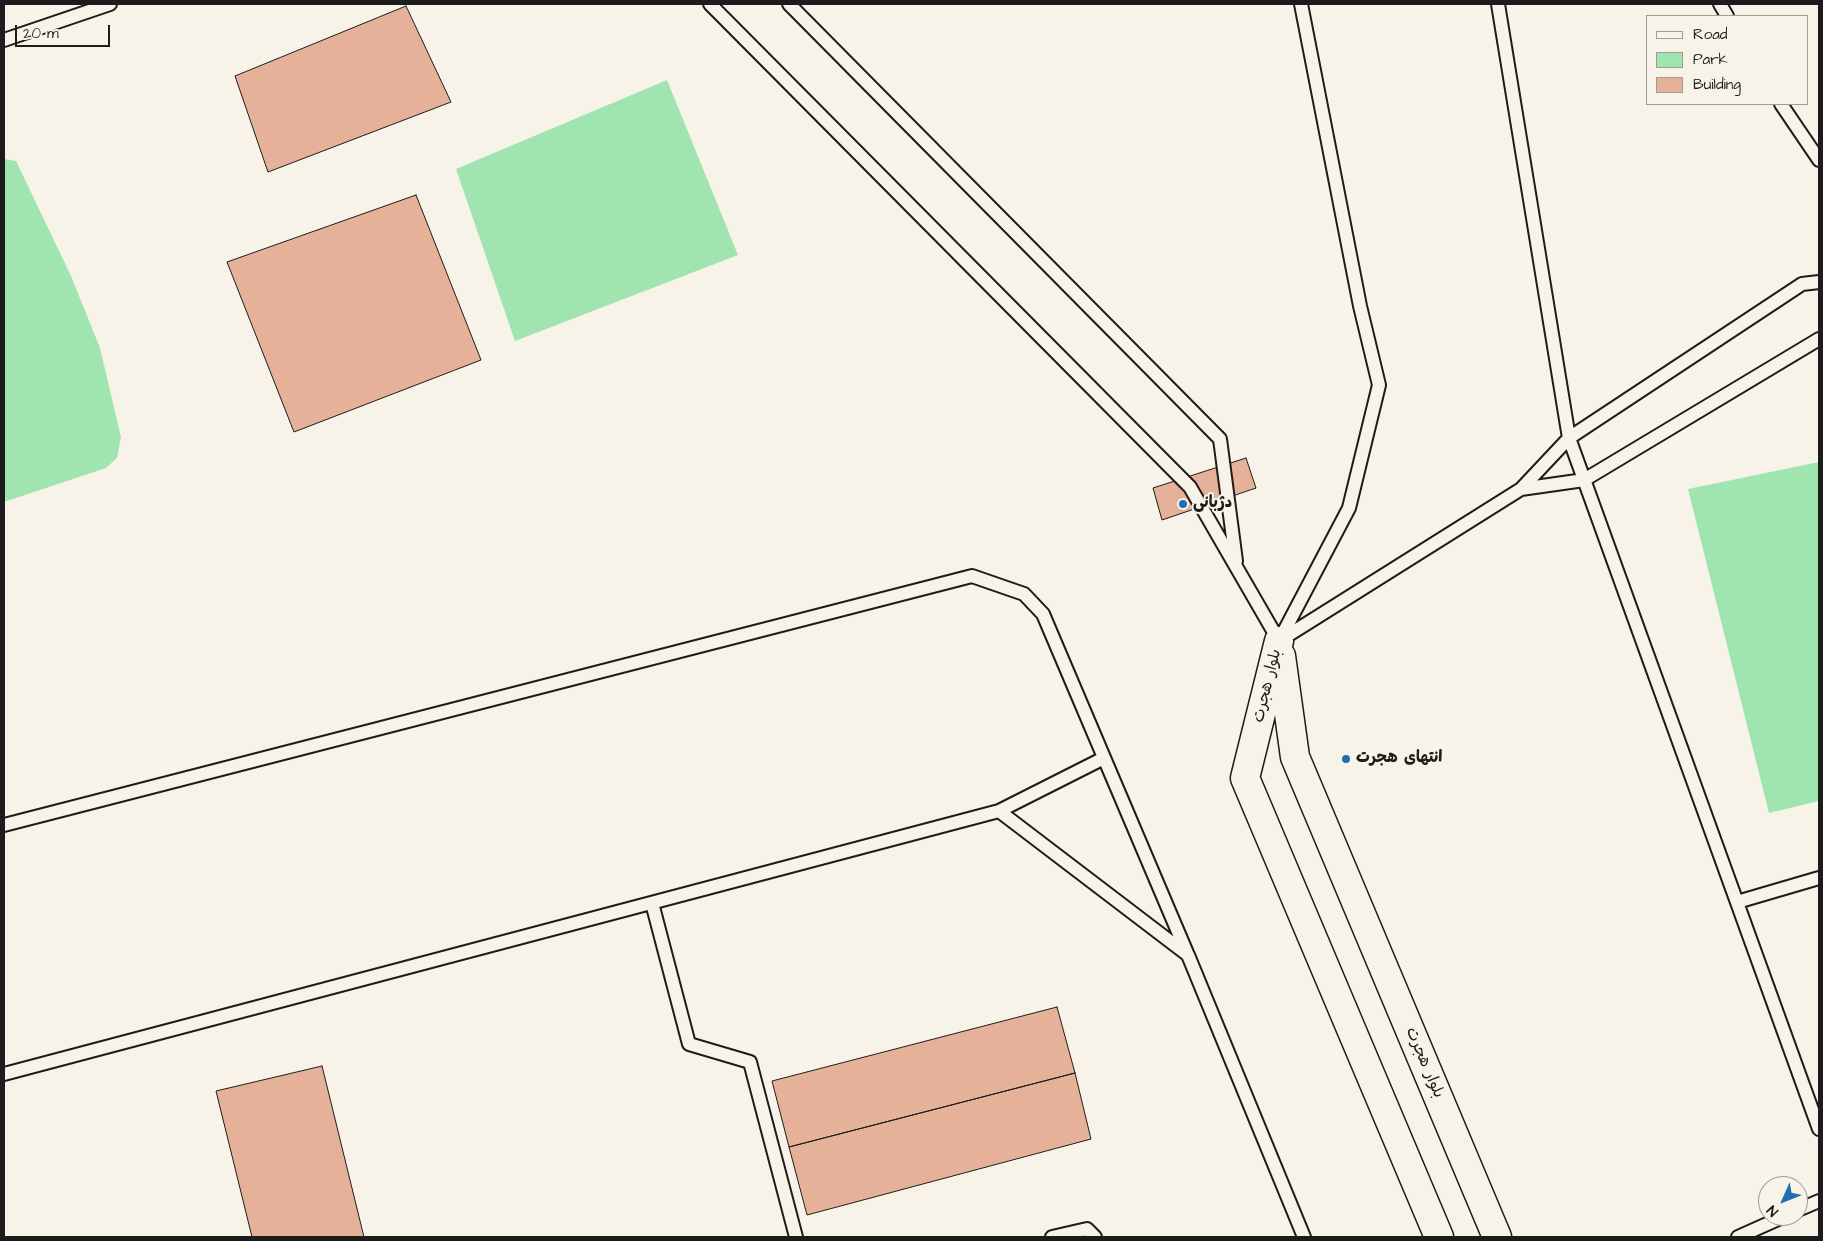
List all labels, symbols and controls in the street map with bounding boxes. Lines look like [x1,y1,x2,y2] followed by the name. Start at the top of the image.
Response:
[18,15,112,47] scale bar
[1646,15,1808,105] legend
[23,23,59,44] text: 20 m
[1693,24,1727,45] text: Road
[1693,49,1728,70] text: Park
[1693,74,1741,95] text: Building
[1193,494,1232,514] place label: دژبانی
[1177,498,1189,510] marker: دژبانی
[1250,647,1286,725] street label: بلوار هجرت
[1356,749,1442,769] place label: انتهای هجرت
[1340,753,1352,765] marker: انتهای هجرت
[1401,1025,1447,1101] street label: بلوار هجرت
[1758,1176,1808,1226] north arrow
[1763,1201,1783,1221] text: N

